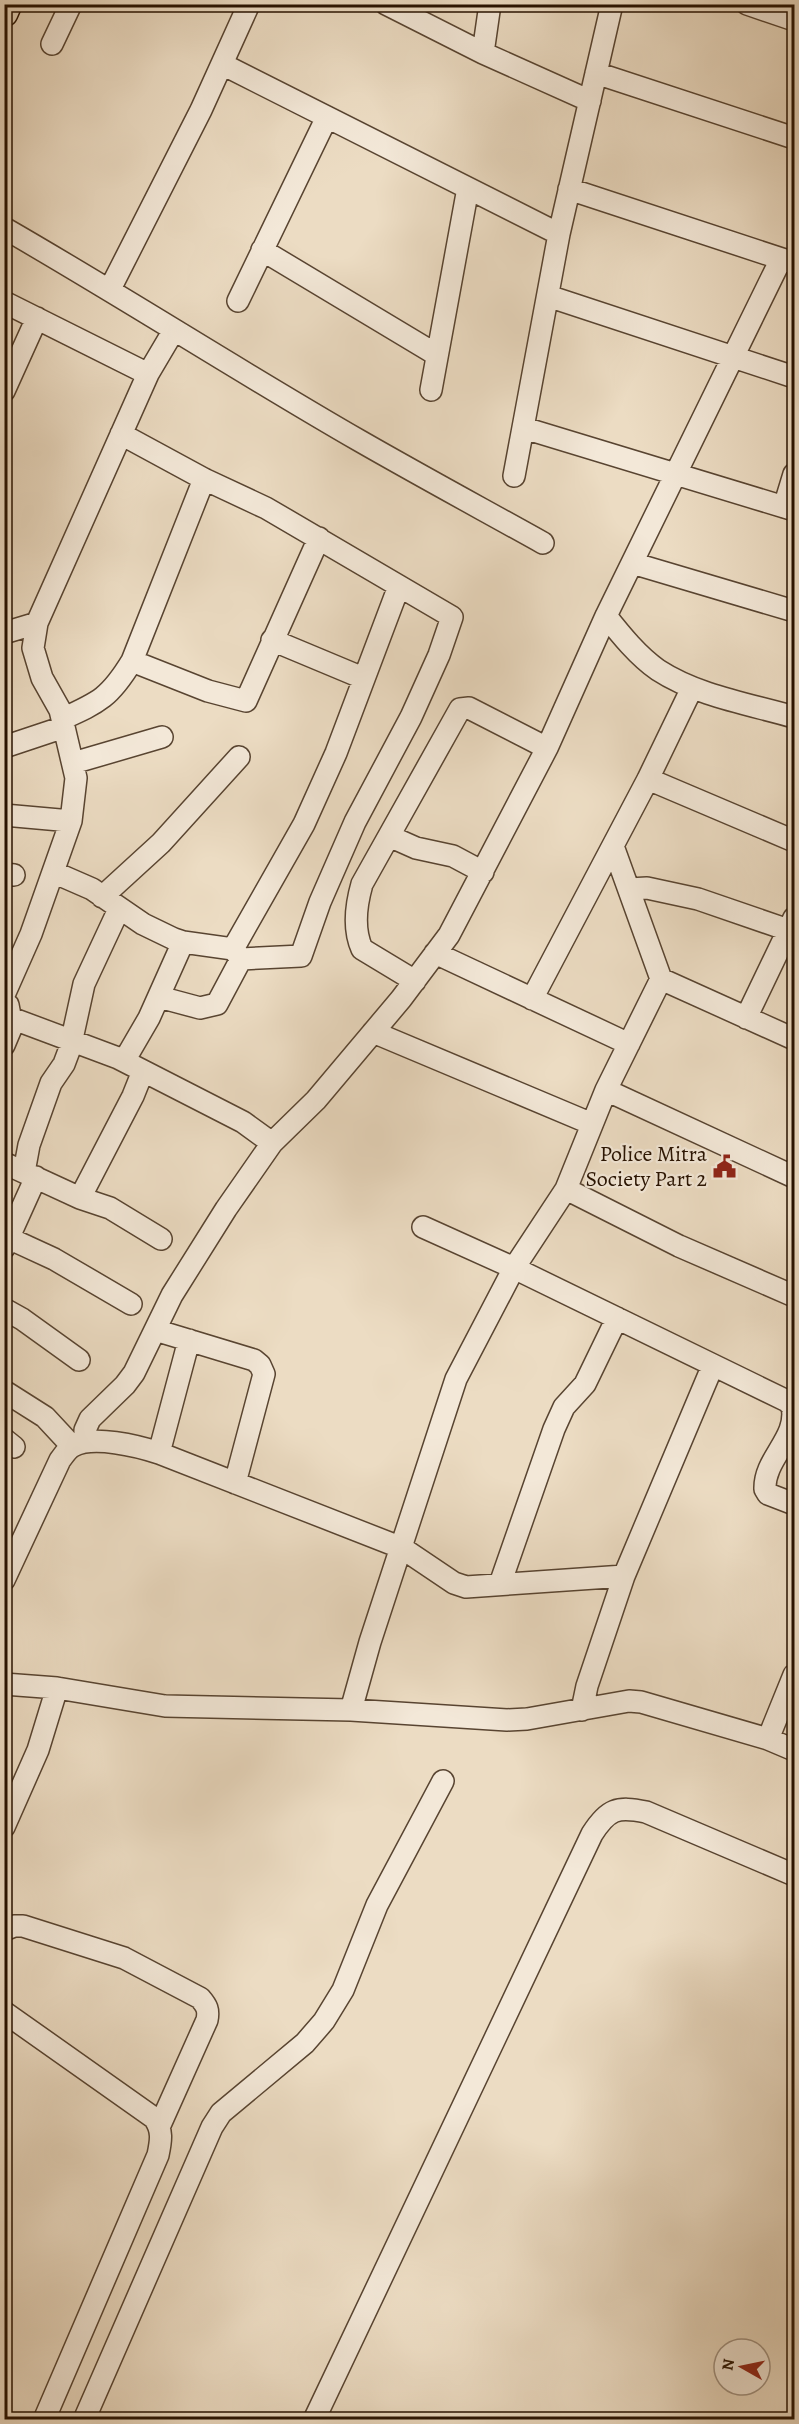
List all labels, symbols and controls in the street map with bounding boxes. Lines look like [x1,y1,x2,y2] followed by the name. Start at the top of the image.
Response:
[586,1139,708,1194] place label: Police Mitra Society Part 2
[712,1154,738,1180] public building icon: Police Mitra Society Part 2
[712,2337,772,2397] north arrow
[716,2357,740,2372] text: N

